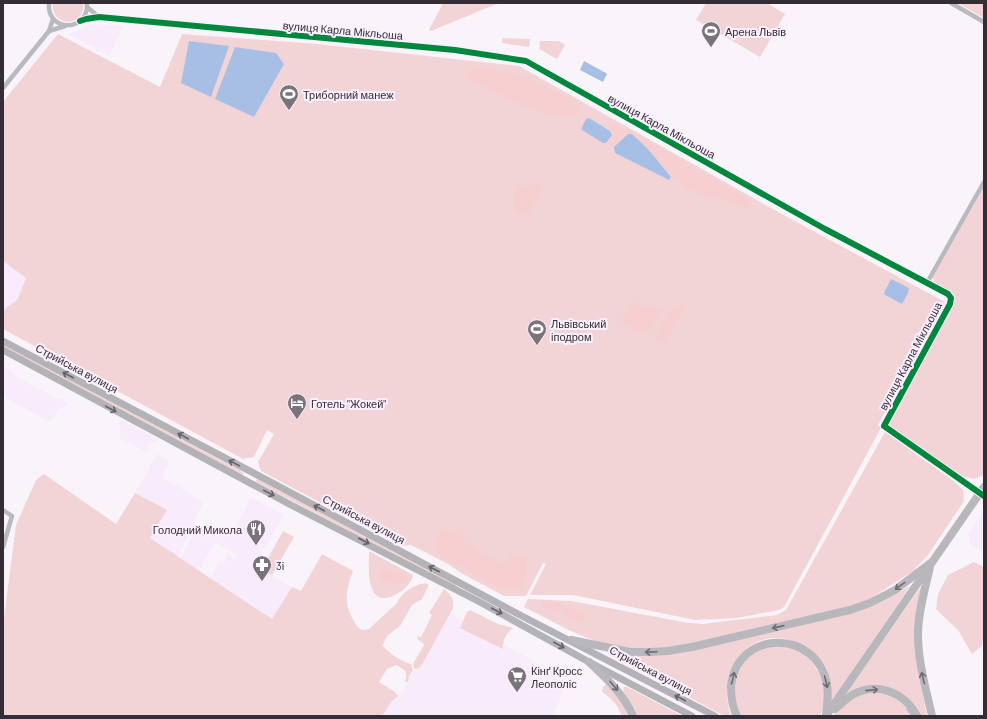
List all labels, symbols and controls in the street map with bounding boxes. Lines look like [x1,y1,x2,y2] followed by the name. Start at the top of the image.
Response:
[282,18,405,42] street label: вулиця Карла Мікльоша
[700,20,722,48] sports icon: Арена Львів
[725,25,786,38] place label: Арена Львів
[278,83,300,111] sports icon: Триборний манеж
[303,88,394,101] place label: Триборний манеж
[606,91,719,161] street label: вулиця Карла Мікльоша
[876,299,944,412] street label: вулиця Карла Мікльоша
[551,317,606,343] place label: Львівський іподром
[526,318,548,346] sports icon: Львівський іподром
[33,341,121,395] street label: Стрийська вулиця
[62,371,74,379] one-way arrow
[286,392,308,420] hotel icon: Готель "Жокей"
[311,397,386,410] place label: Готель "Жокей"
[105,406,117,413] one-way arrow
[177,432,189,439] one-way arrow
[229,459,241,466] one-way arrow
[263,489,275,497] one-way arrow
[320,492,408,546] street label: Стрийська вулиця
[314,503,326,511] one-way arrow
[245,518,267,546] restaurant icon: Голодний Микола
[153,523,243,536] place label: Голодний Микола
[357,538,369,546] one-way arrow
[251,554,273,582] pharmacy icon: 3і
[276,559,284,572] place label: 3і
[428,565,440,572] one-way arrow
[895,582,906,590] one-way arrow
[491,608,503,616] one-way arrow
[772,624,785,632] one-way arrow
[553,642,565,650] one-way arrow
[607,643,695,697] street label: Стрийська вулиця
[645,648,658,656] one-way arrow
[531,664,583,690] place label: Кінґ Кросс Леополіс
[506,665,528,693] supermarket icon: Кінґ Кросс Леополіс
[730,672,738,685] one-way arrow
[919,672,926,685] one-way arrow
[822,675,830,688] one-way arrow
[610,681,619,692] one-way arrow
[865,686,878,693] one-way arrow
[674,694,686,701] one-way arrow

